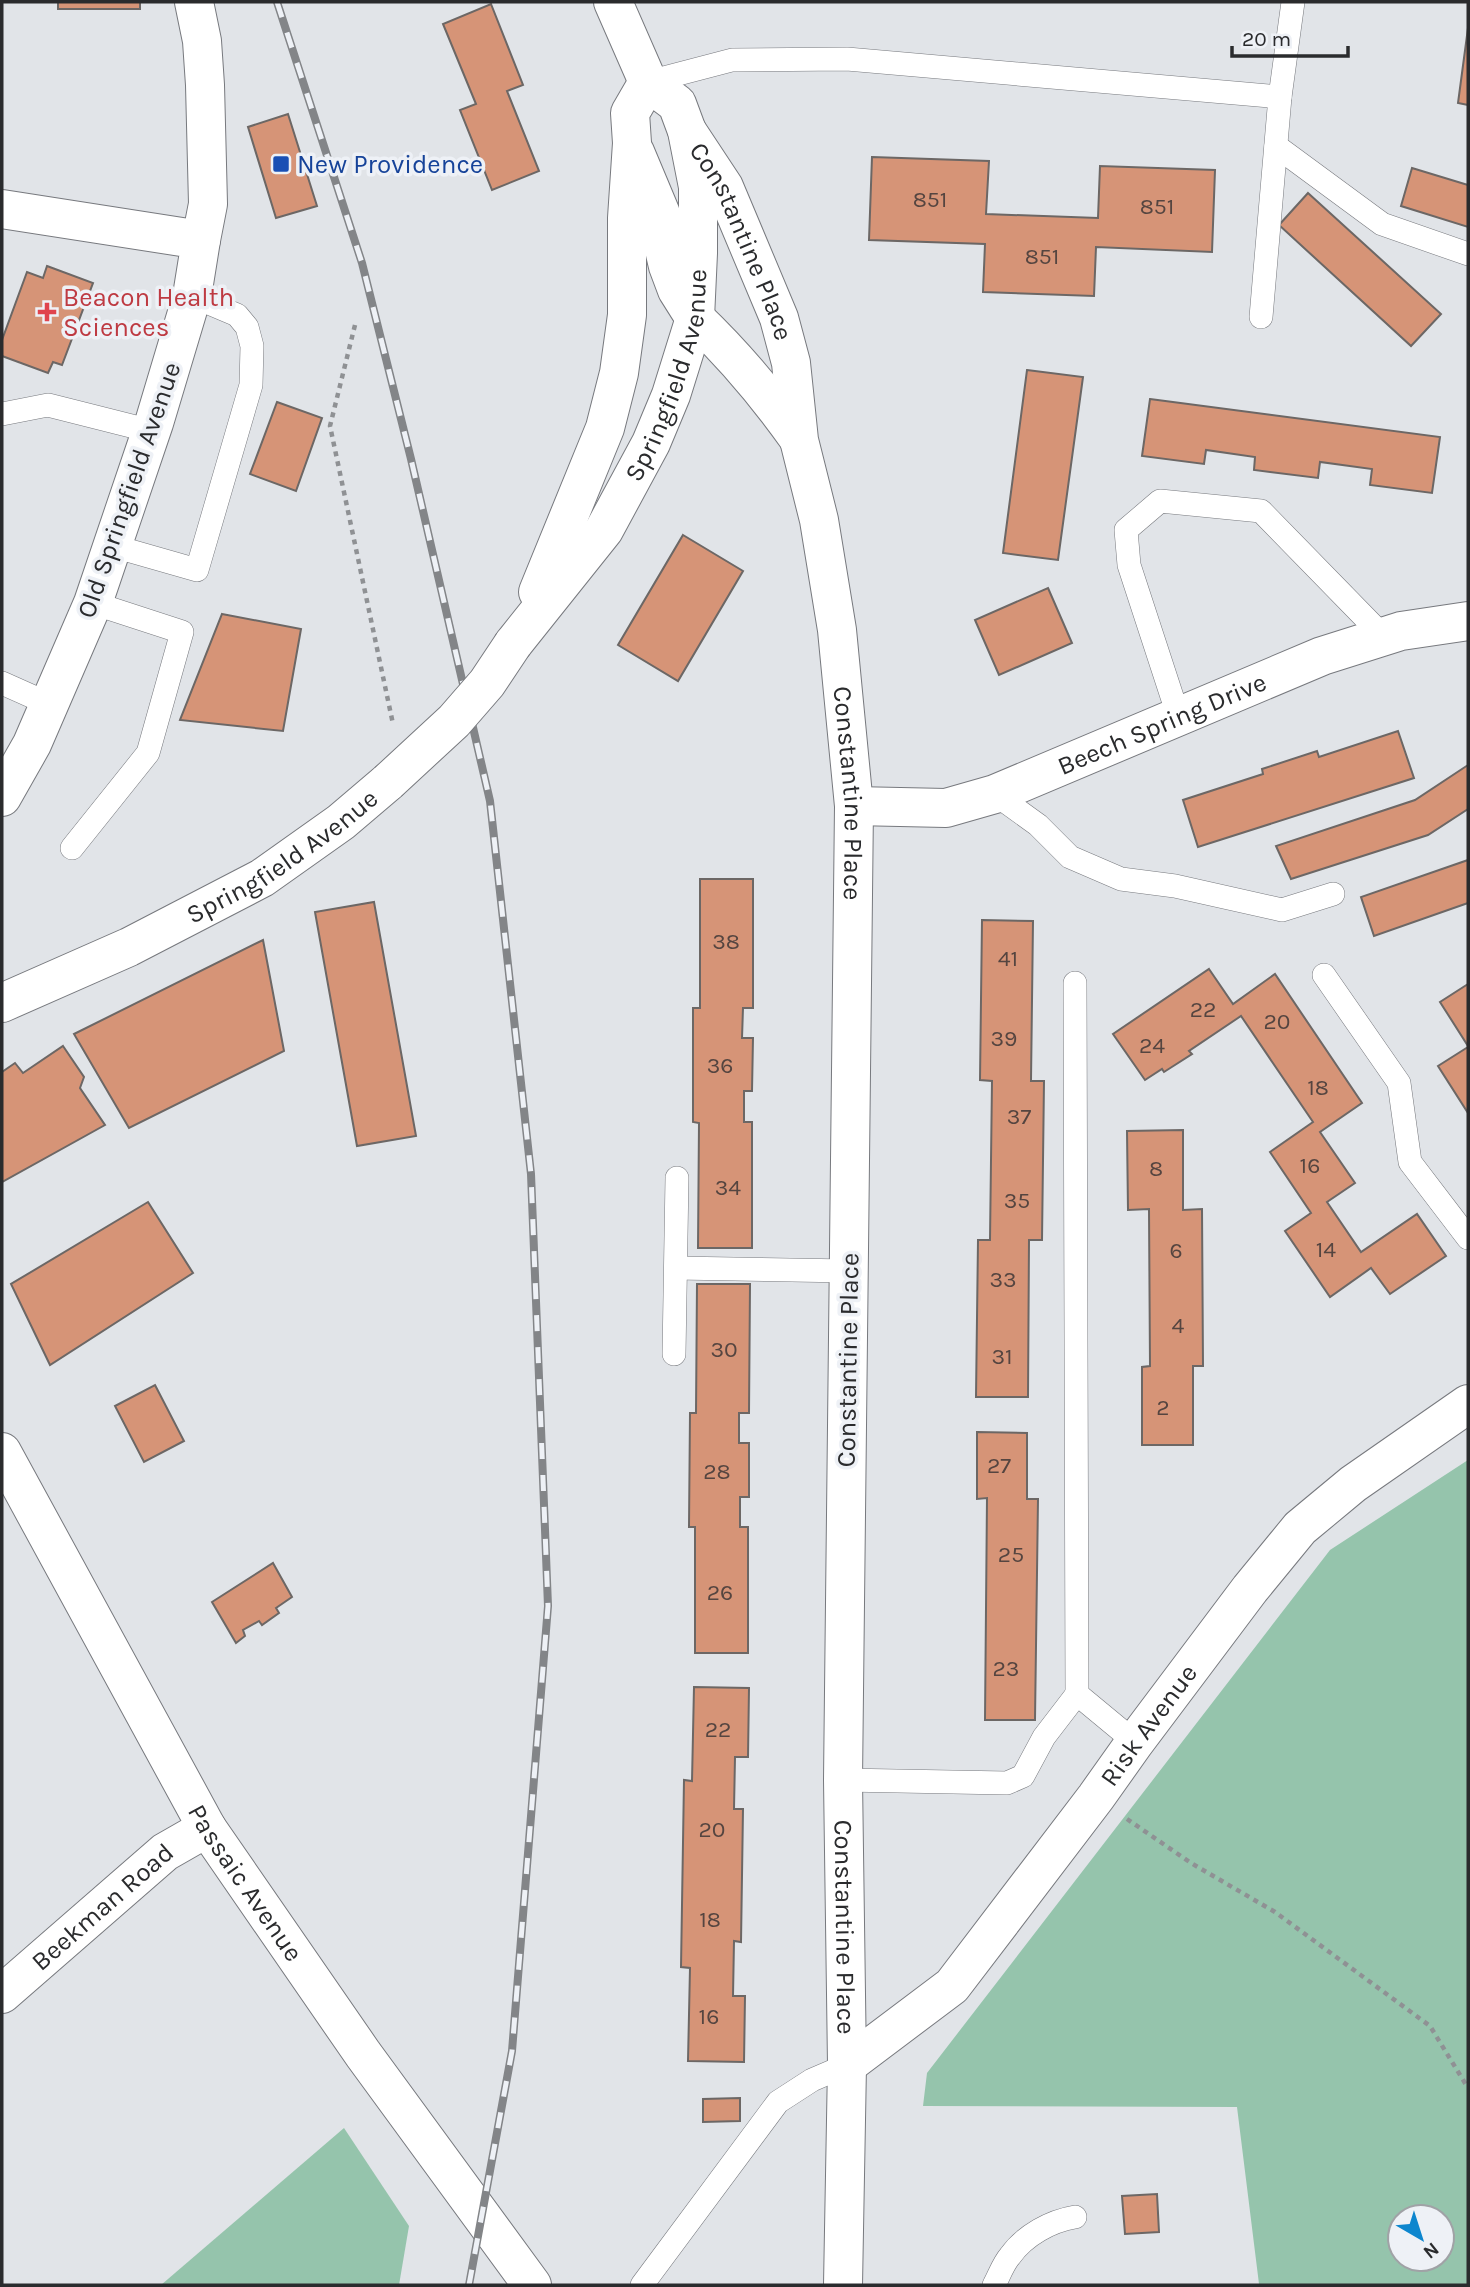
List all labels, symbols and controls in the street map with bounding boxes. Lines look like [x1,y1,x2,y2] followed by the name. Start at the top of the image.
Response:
[1232,14,1348,58] scale bar
[1242,27,1291,51] text: 20 m
[683,136,800,344] street label: Constantine Place
[297,149,483,180] place label: New Providence
[271,154,291,174] marker: New Providence
[913,186,947,213] house number: 851
[1140,193,1174,220] house number: 851
[1025,243,1059,270] house number: 851
[618,268,713,487] street label: Springfield Avenue
[63,282,234,343] place label: Beacon Health Sciences
[37,302,57,322] marker: Beacon Health Sciences
[71,358,187,622] street label: Old Springfield Avenue
[1053,666,1271,781] street label: Beech Spring Drive
[827,685,870,901] street label: Constantine Place
[181,782,384,930] street label: Springfield Avenue
[712,928,740,955] house number: 38
[998,945,1018,972] house number: 41
[1190,996,1216,1023] house number: 22
[1264,1008,1290,1035] house number: 20
[991,1025,1017,1052] house number: 39
[1139,1032,1165,1059] house number: 24
[707,1052,733,1079] house number: 36
[1307,1074,1329,1101] house number: 18
[1007,1103,1031,1130] house number: 37
[1300,1152,1320,1179] house number: 16
[1149,1155,1163,1182] house number: 8
[715,1174,741,1201] house number: 34
[1004,1187,1030,1214] house number: 35
[1316,1236,1336,1263] house number: 14
[1169,1237,1183,1264] house number: 6
[831,1252,865,1468] street label: Constantine Place
[989,1266,1017,1293] house number: 33
[1172,1312,1185,1339] house number: 4
[710,1336,738,1363] house number: 30
[991,1343,1013,1370] house number: 31
[1156,1394,1170,1421] house number: 2
[987,1452,1011,1479] house number: 27
[703,1458,731,1485] house number: 28
[998,1541,1024,1568] house number: 25
[707,1579,733,1606] house number: 26
[993,1655,1019,1682] house number: 23
[1093,1658,1204,1792] street label: Risk Avenue
[705,1716,731,1743] house number: 22
[181,1799,310,1967] street label: Passaic Avenue
[699,1816,725,1843] house number: 20
[828,1819,862,2035] street label: Constantine Place
[25,1836,180,1977] street label: Beekman Road
[699,1906,721,1933] house number: 18
[699,2003,719,2030] house number: 16
[1386,2203,1456,2273] north arrow
[1419,2238,1443,2263] text: N

